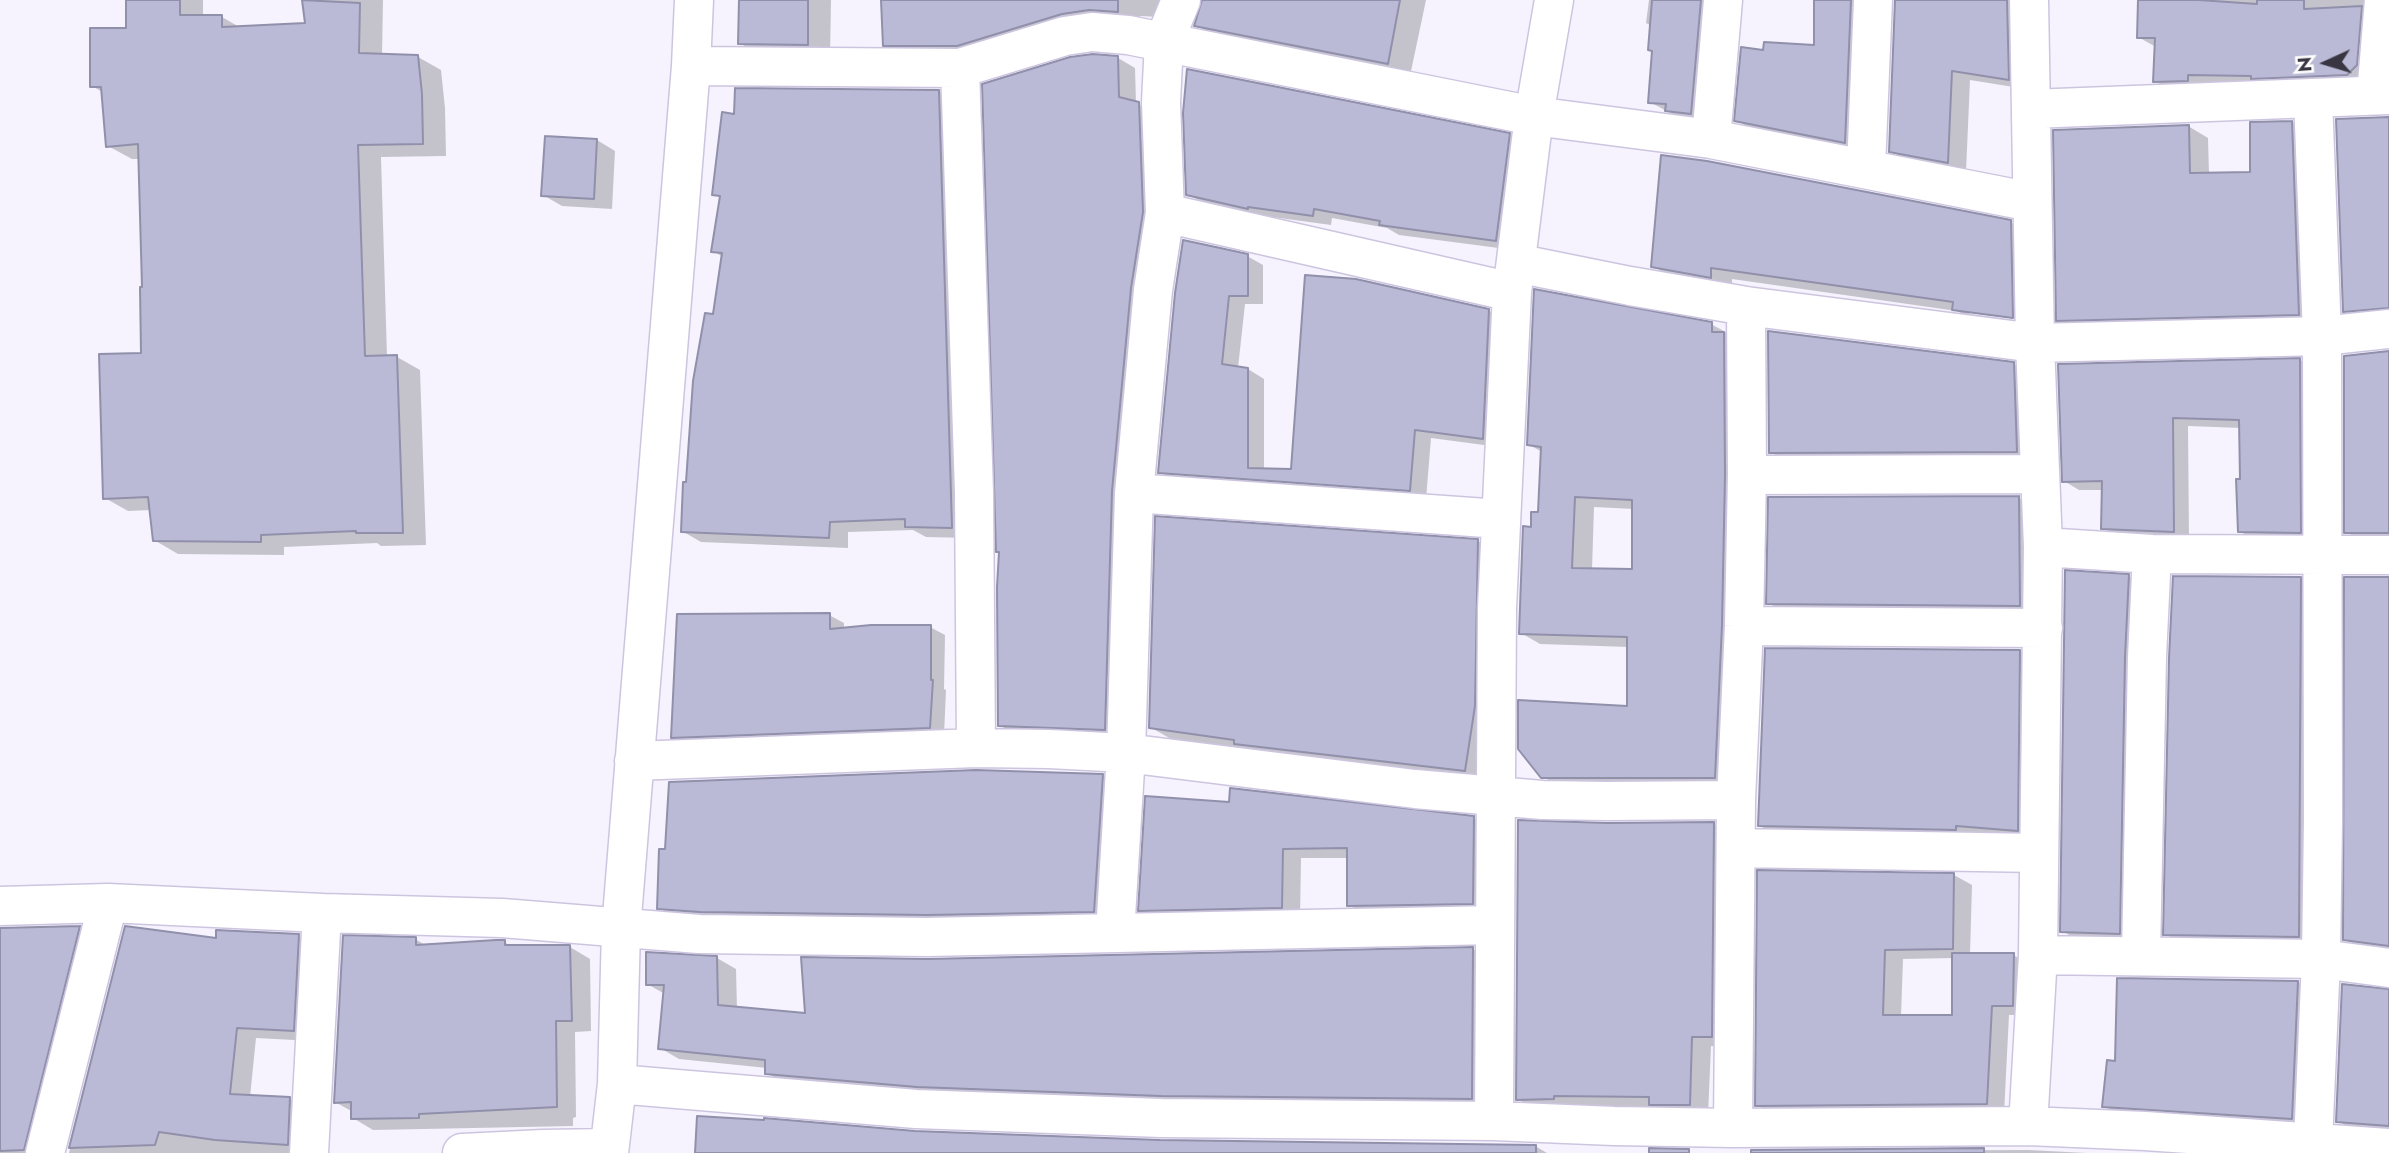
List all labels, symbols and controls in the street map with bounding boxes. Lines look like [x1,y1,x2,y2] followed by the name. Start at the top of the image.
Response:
[2291,28,2361,98] north arrow
[2291,56,2319,73] text: N

